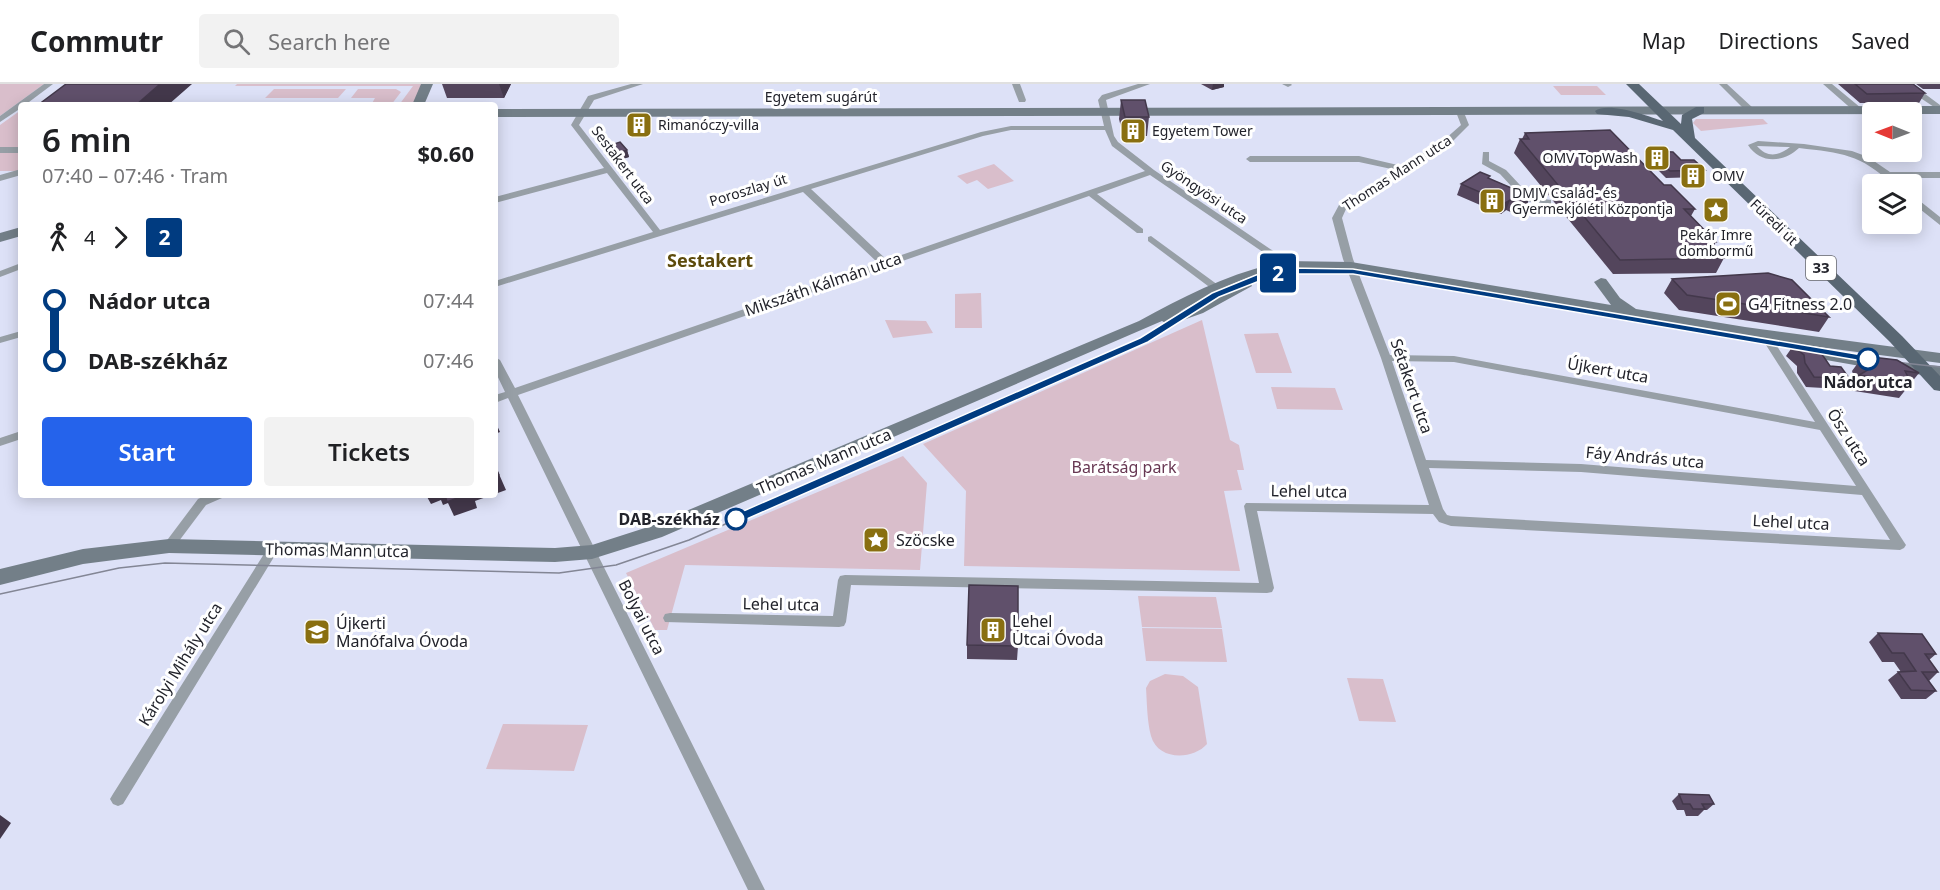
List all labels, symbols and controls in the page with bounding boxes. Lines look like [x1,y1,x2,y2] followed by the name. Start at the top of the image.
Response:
[199,14,619,68] search box
[30,22,163,60] text: Commutr
[220,25,253,58] icon: search
[268,26,390,56] text: Search here
[1642,27,1686,55] text: Map
[1719,27,1818,55] text: Directions
[1851,27,1910,55] text: Saved
[765,87,877,106] street label: Egyetem sugárút
[1862,102,1922,162] north arrow
[1862,102,1922,234] map controls
[624,110,654,140] building icon: Rimanóczy-villa
[658,115,759,134] place label: Rimanóczy-villa
[1118,116,1148,146] building icon: Egyetem Tower
[42,117,132,162] text: 6 min
[1152,121,1253,140] place label: Egyetem Tower
[588,122,659,208] street label: Sestakert utca
[1339,130,1455,215] street label: Thomas Mann utca
[417,138,474,168] text: $0.60
[1642,143,1672,173] building icon: OMV TopWash
[1542,148,1638,167] place label: OMV TopWash
[1157,155,1251,228] street label: Gyöngyösi utca
[1678,161,1708,191] building icon: OMV
[42,162,228,189] text: 07:40 – 07:46 · Tram
[1712,166,1745,185] place label: OMV
[707,169,789,210] street label: Poroszlay út
[1862,174,1922,234] button: layers
[1512,183,1673,218] place label: DMJV Család- és Gyermekjóléti Központja
[1477,186,1507,216] building icon: DMJV Család- és Gyermekjóléti Központja
[1747,194,1802,249] street label: Füredi út
[1701,195,1731,225] place icon: Pekár Imre dombormű
[42,221,75,254] icon: walk
[104,221,137,254] icon: forward
[158,223,170,251] text: 2
[84,224,95,251] text: 4
[1679,225,1753,260] place label: Pekár Imre dombormű
[742,247,904,321] street label: Mikszáth Kálmán utca
[667,248,753,272] district label: Sestakert
[1258,254,1298,292] line badge: 2
[1806,256,1836,280] road number: 33
[1272,259,1284,287] text: 2
[88,285,211,315] text: Nádor utca
[423,287,474,314] text: 07:44
[1713,289,1743,319] sports icon: G4 Fitness 2.0
[1748,293,1852,315] place label: G4 Fitness 2.0
[1385,336,1439,436] street label: Sétakert utca
[88,345,228,375] text: DAB-székház
[423,347,474,374] text: 07:46
[1857,348,1879,370] marker: Nádor utca
[1566,352,1650,388] street label: Újkert utca
[1823,371,1913,393] place label: Nádor utca
[1822,404,1876,470] street label: Ösz utca
[42,417,252,486] button: Start
[264,417,474,486] button: Tickets
[753,423,895,499] street label: Thomas Mann utca
[1585,441,1705,473] street label: Fáy András utca
[1071,456,1177,478] park label: Barátság park
[1270,479,1348,503] street label: Lehel utca
[619,508,720,530] place label: DAB-székház
[725,508,747,530] marker: DAB-székház
[1752,509,1830,535] street label: Lehel utca
[861,525,891,555] place icon: Szöcske
[896,529,955,551] place label: Szöcske
[265,538,409,562] street label: Thomas Mann utca
[614,575,670,659] street label: Bolyai utca
[742,592,820,616] street label: Lehel utca
[133,598,227,730] street label: Károlyi Mihály utca
[1012,610,1104,650] place label: Lehel Utcai Óvoda
[336,612,468,652] place label: Újkerti Manófalva Óvoda
[978,615,1008,645] building icon: Lehel Utcai Óvoda
[302,617,332,647] school or university icon: Újkerti Manófalva Óvoda

